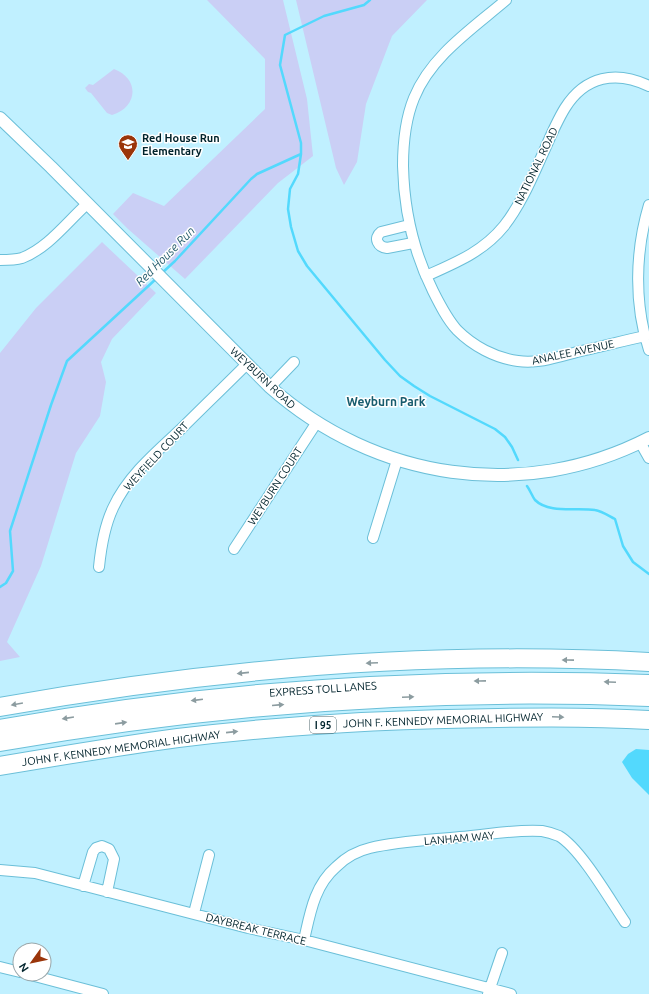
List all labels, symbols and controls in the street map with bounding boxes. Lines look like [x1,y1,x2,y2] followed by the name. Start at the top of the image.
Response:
[512,125,560,207] street label: NATIONAL ROAD
[142,132,220,157] place label: Red House Run Elementary
[117,133,139,161] school or university icon: Red House Run Elementary
[133,224,197,288] water label: Red House Run
[531,337,615,367] street label: ANALEE AVENUE
[228,345,298,411] street label: WEYBURN ROAD
[347,395,426,408] district label: Weyburn Park
[121,419,191,493] street label: WEYFIELD COURT
[245,445,305,527] street label: WEYBURN COURT
[561,657,574,663] one-way arrow
[365,660,378,666] one-way arrow
[237,670,249,676] one-way arrow
[473,678,486,684] one-way arrow
[269,679,377,699] street label: EXPRESS TOLL LANES
[604,679,616,686] one-way arrow
[402,693,414,700] one-way arrow
[191,697,203,703] one-way arrow
[11,701,23,707] one-way arrow
[272,701,284,708] one-way arrow
[343,710,544,729] street label: JOHN F. KENNEDY MEMORIAL HIGHWAY
[552,714,564,721] one-way arrow
[62,715,74,721] one-way arrow
[310,717,336,733] road number: I 95
[115,720,128,726] one-way arrow
[21,728,222,768] street label: JOHN F. KENNEDY MEMORIAL HIGHWAY
[226,729,238,736] one-way arrow
[423,829,495,847] street label: LANHAM WAY
[204,911,308,947] street label: DAYBREAK TERRACE
[12,942,52,982] north arrow
[16,961,31,974] text: N

